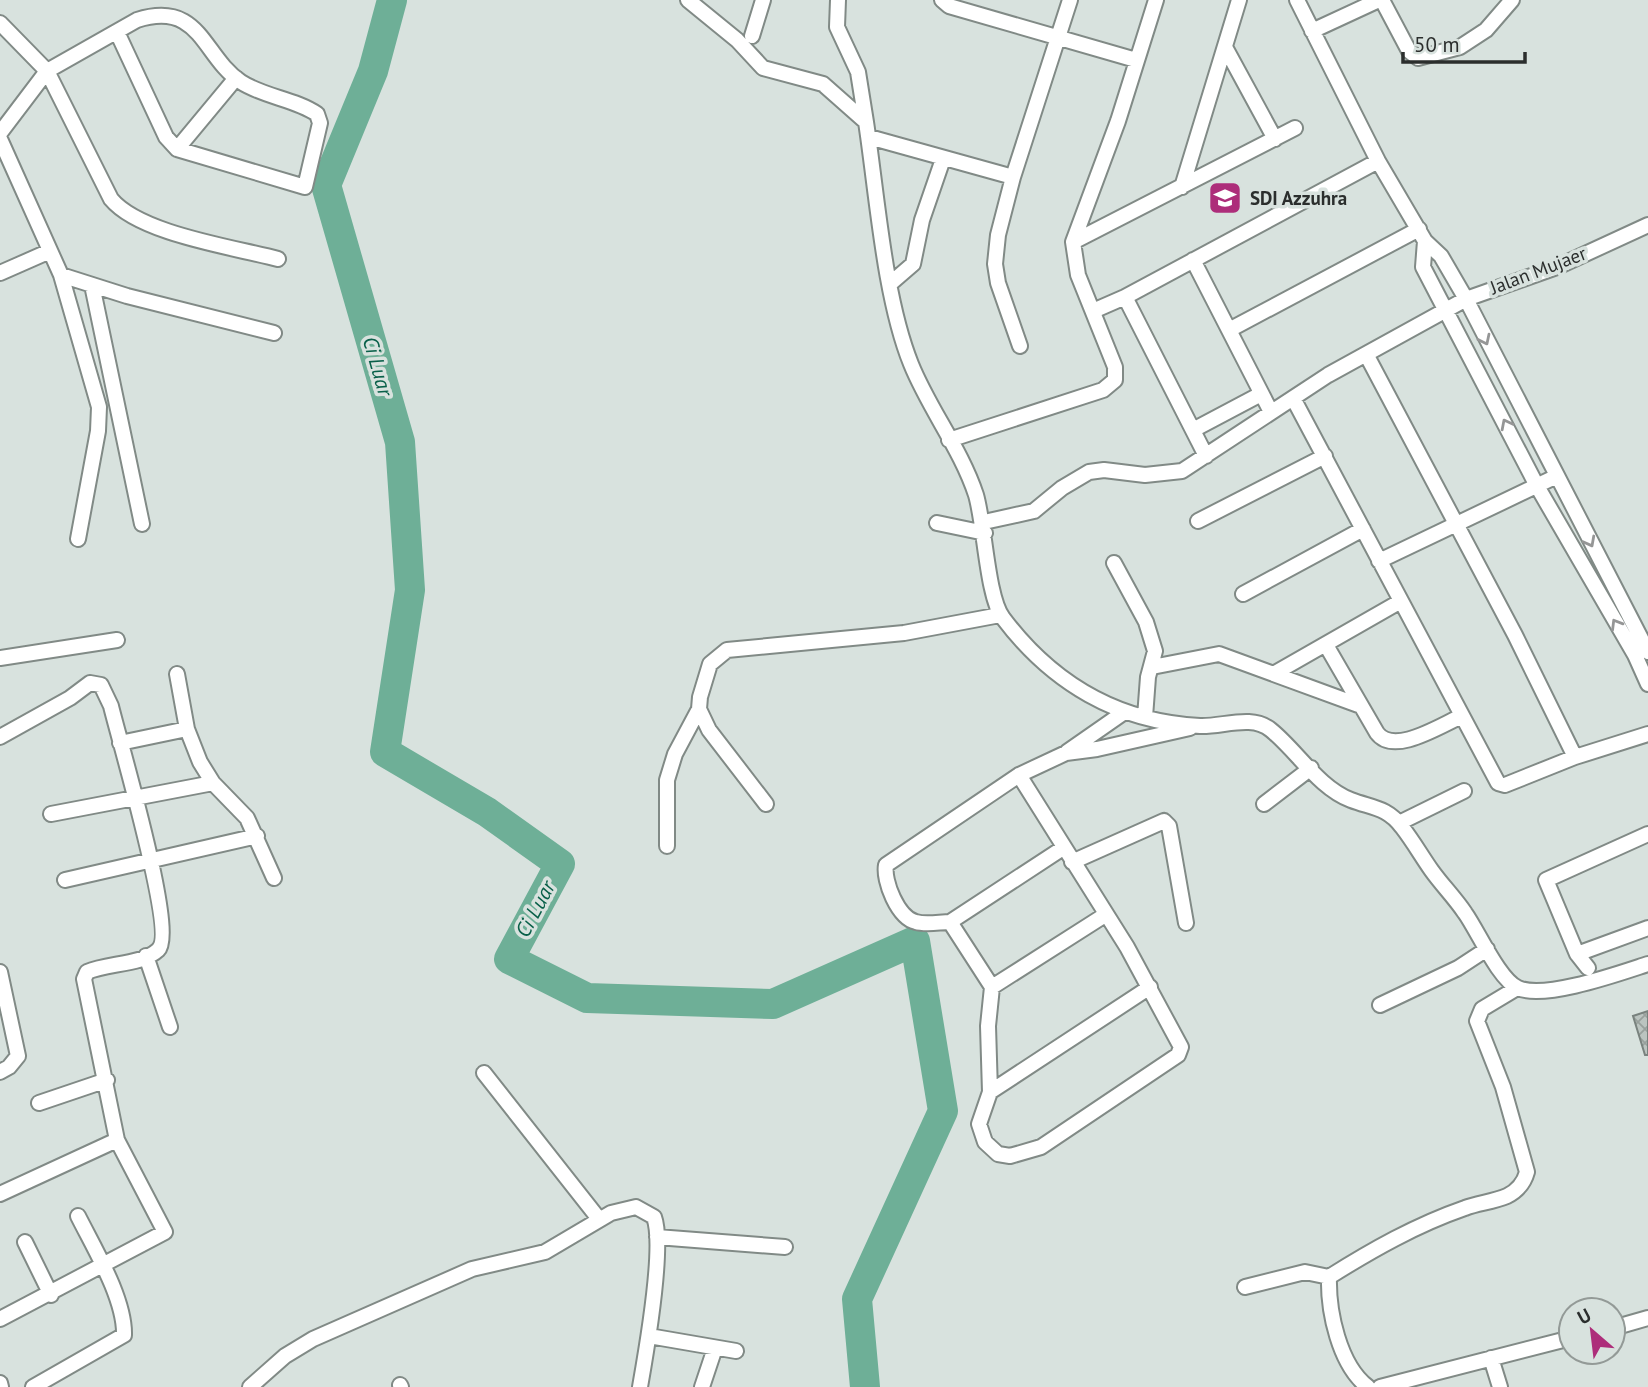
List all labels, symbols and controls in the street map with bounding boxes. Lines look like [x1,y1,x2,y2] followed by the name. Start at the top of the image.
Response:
[1403,21,1526,65] scale bar
[1414,31,1460,58] text: 50 m
[1206,179,1244,217] school or university icon: SDI Azzuhra
[1250,186,1347,210] place label: SDI Azzuhra
[1485,240,1590,300] street label: Jalan Mujaer
[357,333,400,401] water label: Ci Luar
[1477,333,1491,345] one-way arrow
[1501,419,1515,432] one-way arrow
[1582,535,1595,547] one-way arrow
[1611,618,1624,631] one-way arrow
[509,874,562,942] water label: Ci Luar
[1557,1296,1627,1366] north arrow
[1573,1303,1595,1329] text: U

